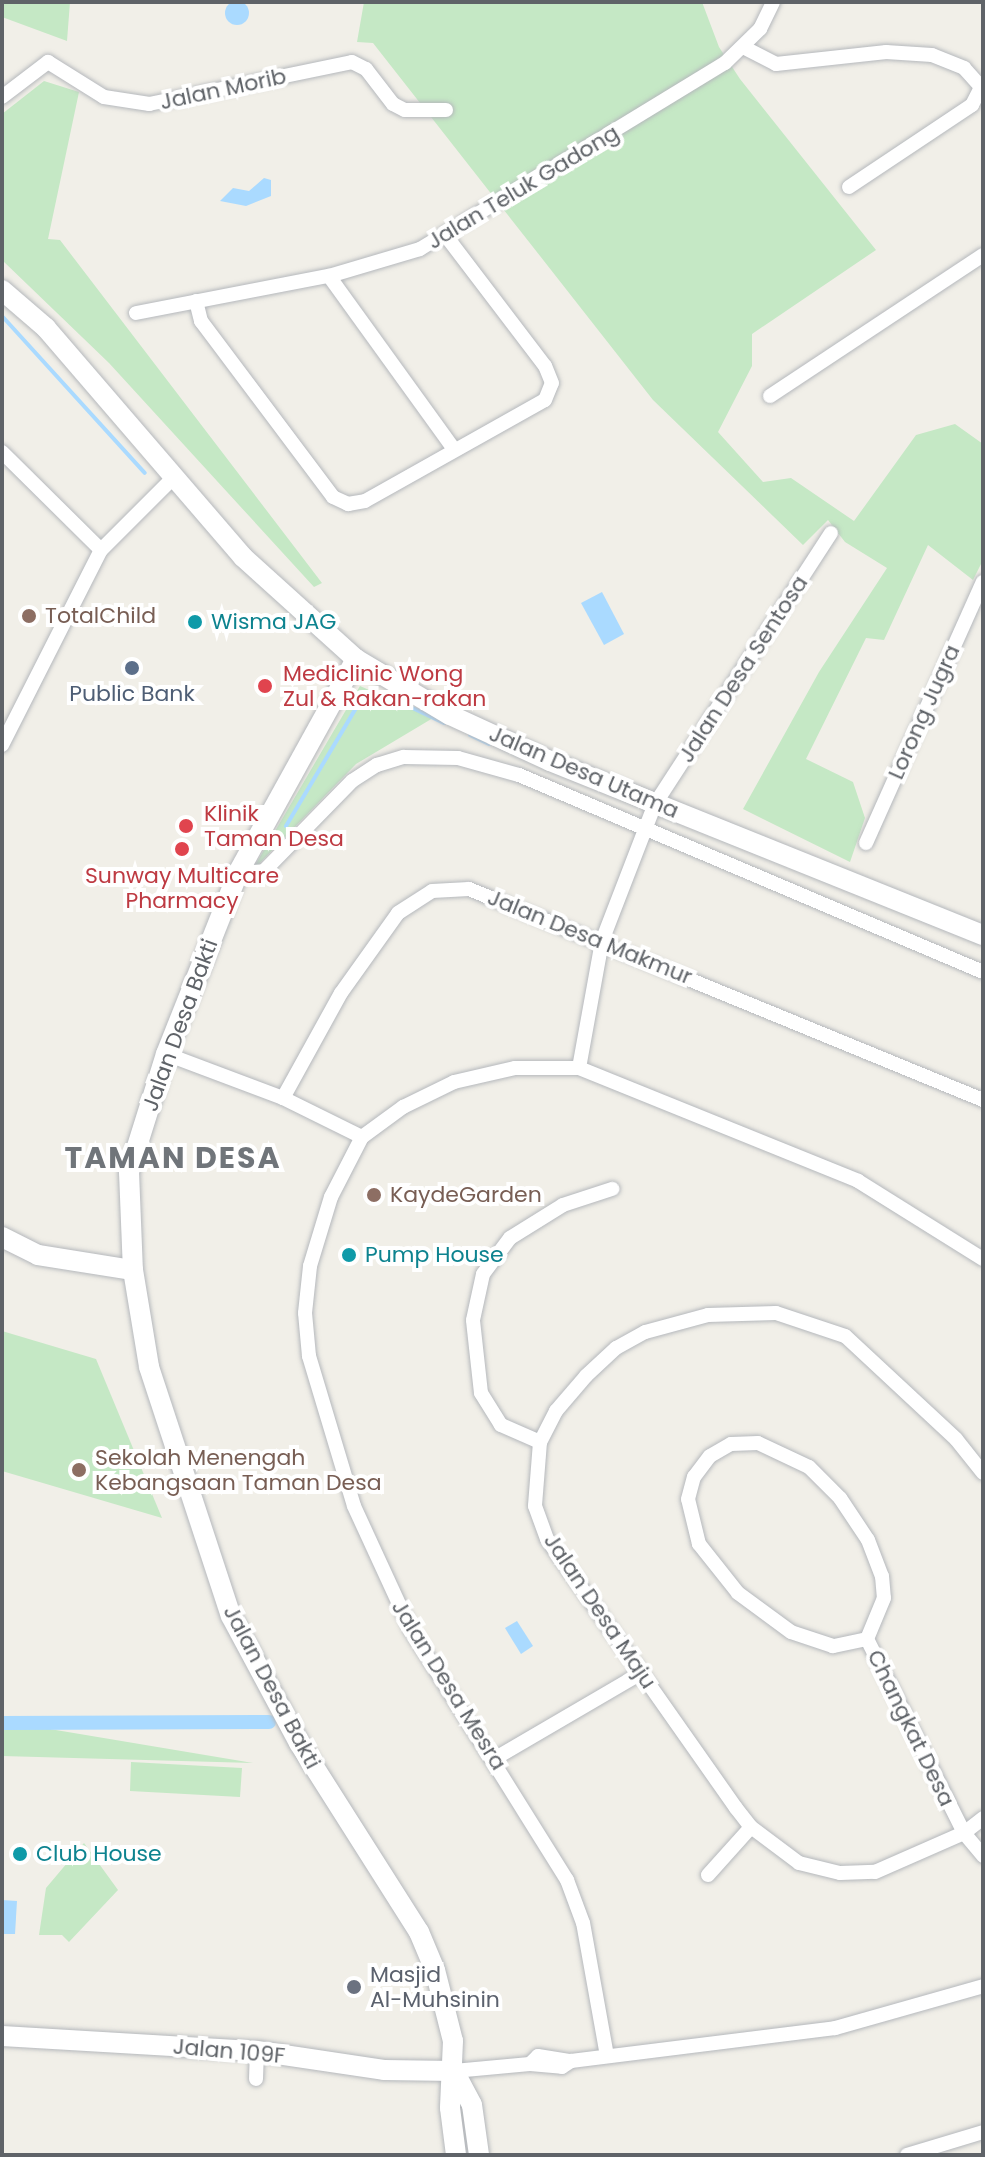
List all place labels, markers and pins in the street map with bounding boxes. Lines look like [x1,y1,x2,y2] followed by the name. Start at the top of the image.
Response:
[45,603,156,629] place label: TotalChild
[20,607,38,625] marker: TotalChild
[211,609,336,635] place label: Wisma JAG
[186,613,204,631] marker: Wisma JAG
[123,659,141,677] marker: Public Bank
[283,660,486,712] place label: Mediclinic Wong Zul & Rakan-rakan
[254,675,276,697] marker: Mediclinic Wong Zul & Rakan-rakan
[69,681,195,707] place label: Public Bank
[204,800,344,852] place label: Klinik Taman Desa
[175,815,197,837] marker: Klinik Taman Desa
[173,840,191,858] marker: Sunway Multicare Pharmacy
[85,862,279,914] place label: Sunway Multicare Pharmacy
[390,1182,542,1208] place label: KaydeGarden
[365,1186,383,1204] marker: KaydeGarden
[365,1242,504,1268] place label: Pump House
[340,1246,358,1264] marker: Pump House
[95,1444,382,1496] place label: Sekolah Menengah Kebangsaan Taman Desa
[70,1461,88,1479] marker: Sekolah Menengah Kebangsaan Taman Desa
[36,1841,162,1867] place label: Club House
[11,1845,29,1863] marker: Club House
[370,1961,500,2012] place label: Masjid Al-Muhsinin
[345,1978,363,1996] marker: Masjid Al-Muhsinin

